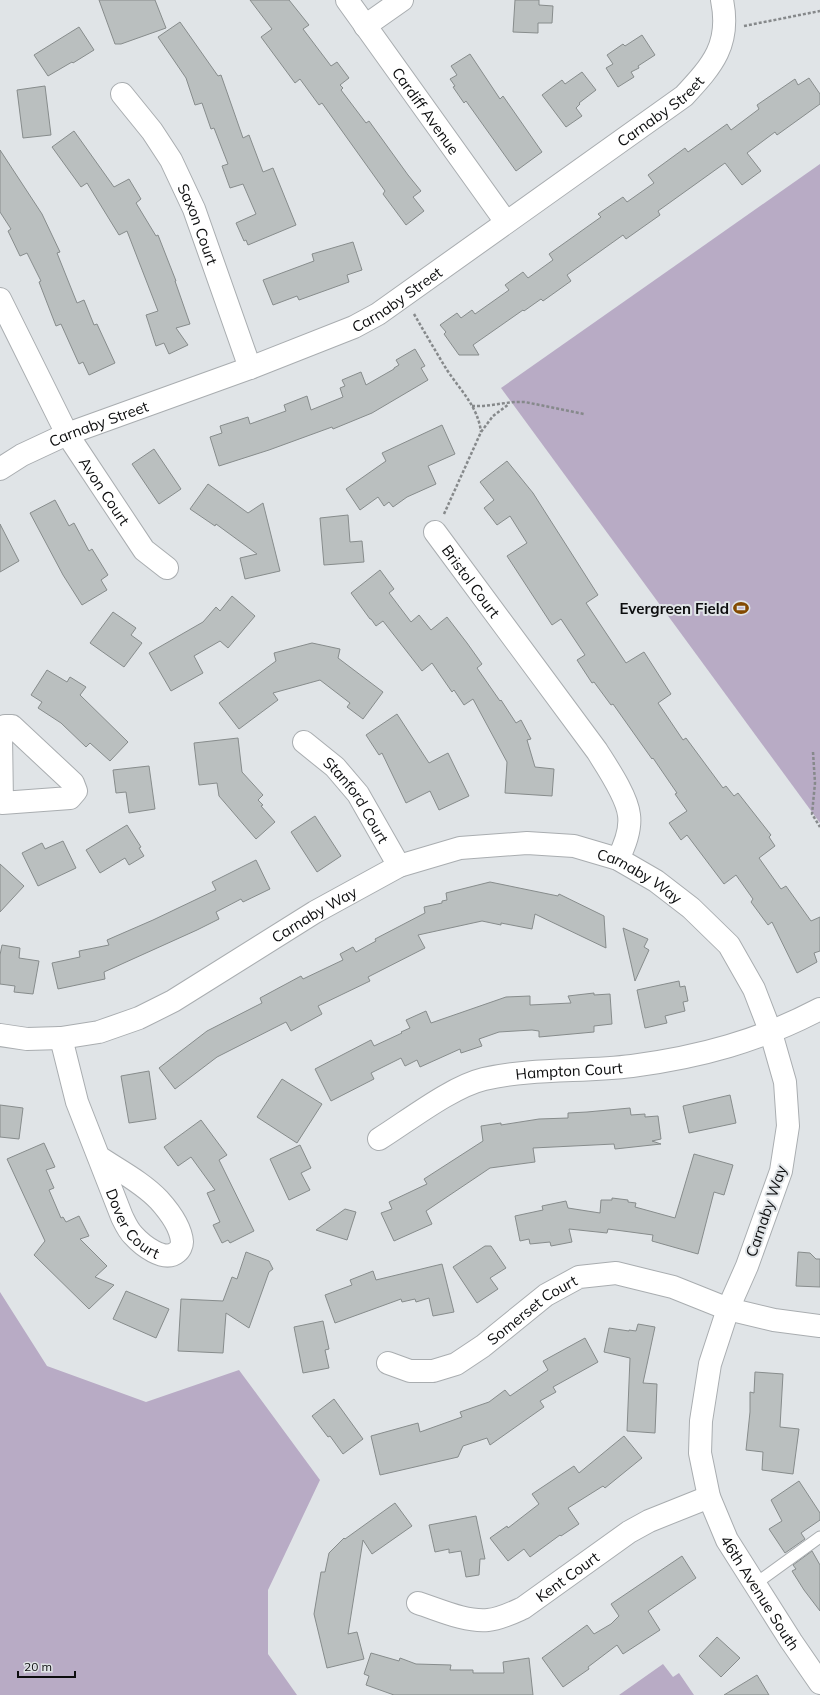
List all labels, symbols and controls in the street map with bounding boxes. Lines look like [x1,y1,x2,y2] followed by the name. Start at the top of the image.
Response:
[388,63,464,158] street label: Cardiff Avenue
[613,72,708,150] street label: Carnaby Street
[174,180,222,267] street label: Saxon Court
[348,262,445,336] street label: Carnaby Street
[46,396,151,451] street label: Carnaby Street
[75,453,134,529] street label: Avon Court
[438,541,504,621] street label: Bristol Court
[620,599,729,618] place label: Evergreen Field
[732,599,750,617] sports icon: Evergreen Field
[320,752,393,846] street label: Stanford Court
[595,844,686,907] street label: Carnaby Way
[268,881,360,946] street label: Carnaby Way
[515,1058,623,1083] street label: Hampton Court
[741,1163,791,1259] street label: Carnaby Way
[102,1186,163,1262] street label: Dover Court
[483,1270,580,1349] street label: Somerset Court
[717,1531,804,1654] street label: 46th Avenue South
[532,1547,603,1606] street label: Kent Court
[18,1653,75,1679] scale bar
[24,1659,52,1674] text: 20 m

